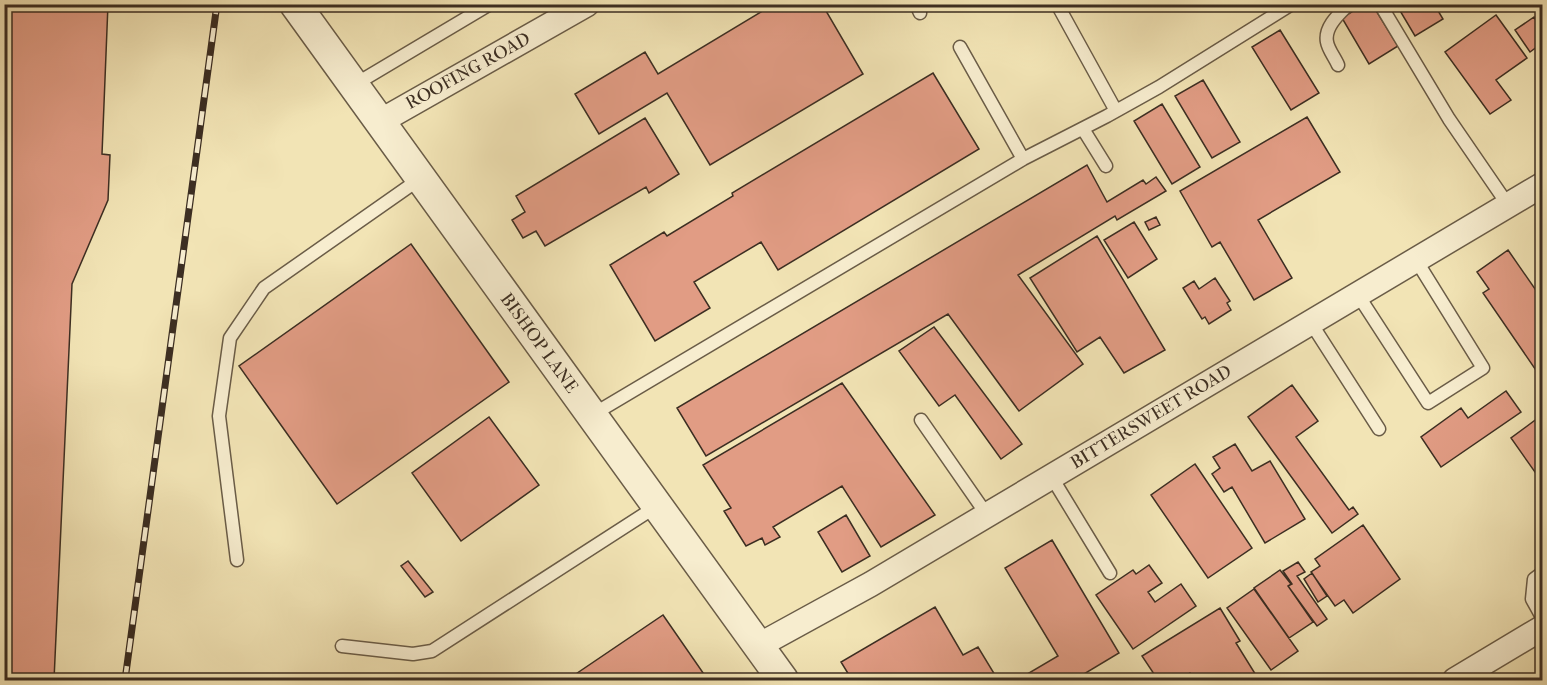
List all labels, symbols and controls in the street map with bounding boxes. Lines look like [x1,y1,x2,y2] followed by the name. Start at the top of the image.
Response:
[402,28,534,114] street label: ROOFING ROAD
[496,289,582,397] street label: BISHOP LANE
[1067,361,1235,473] street label: BITTERSWEET ROAD

